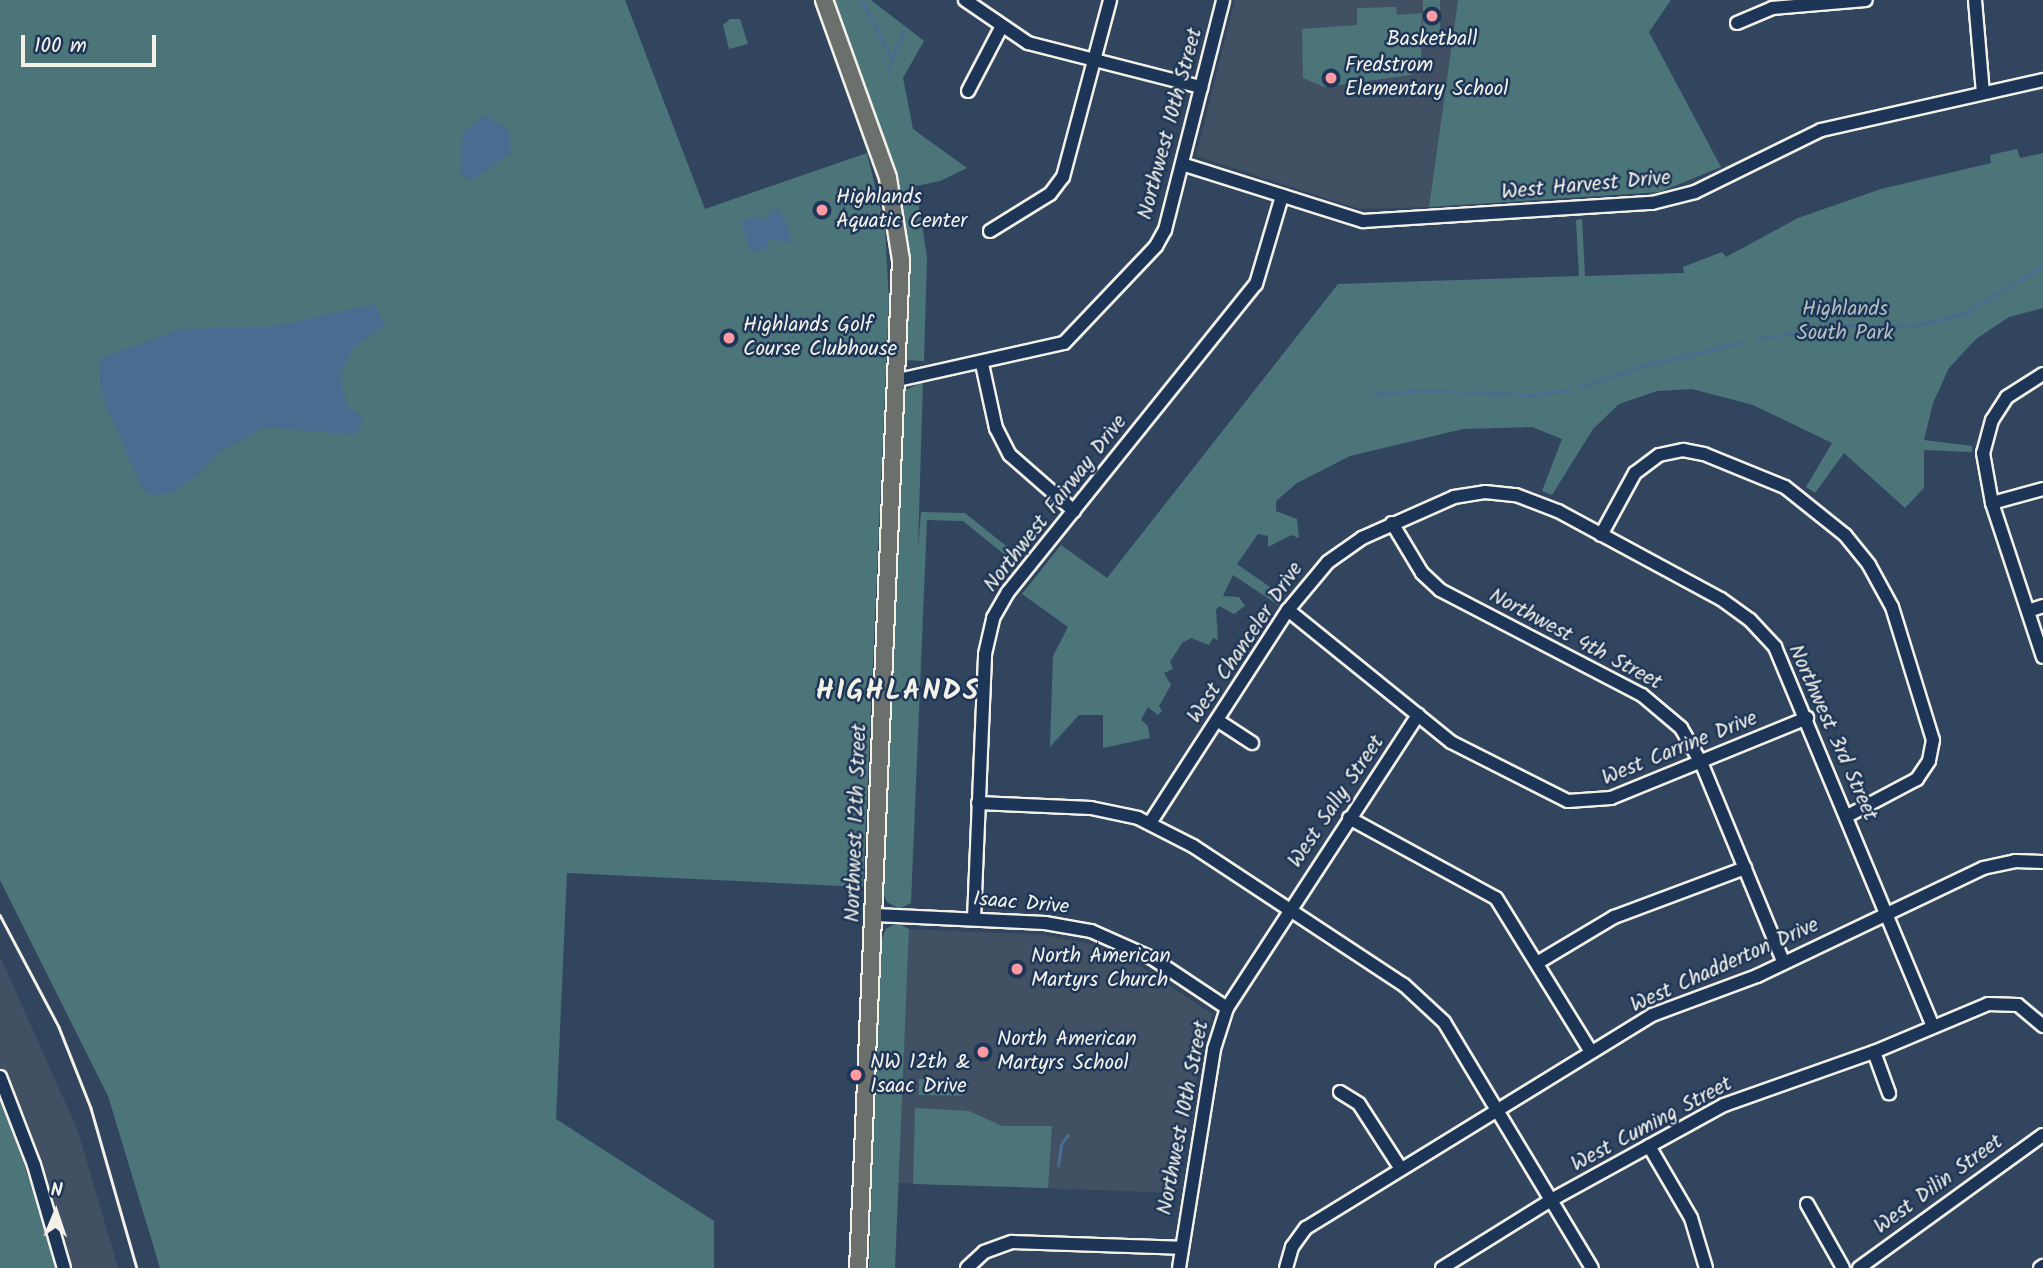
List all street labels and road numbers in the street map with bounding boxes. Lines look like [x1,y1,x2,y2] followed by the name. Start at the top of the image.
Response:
[1133,25,1209,223] street label: Northwest 10th Street
[1500,166,1672,206] street label: West Harvest Drive
[979,410,1133,598] street label: Northwest Fairway Drive
[1183,558,1309,728] street label: West Chanceler Drive
[1484,584,1666,696] street label: Northwest 4th Street
[1782,641,1882,825] street label: Northwest 3rd Street
[1599,706,1761,792] street label: West Carrine Drive
[841,723,873,923] street label: Northwest 12th Street
[1283,731,1391,873] street label: West Sally Street
[972,887,1070,921] street label: Isaac Drive
[1627,913,1823,1019] street label: West Chadderton Drive
[1153,1019,1215,1217] street label: Northwest 10th Street
[1567,1072,1737,1178] street label: West Cuming Street
[1870,1130,2008,1240] street label: West Dilin Street

